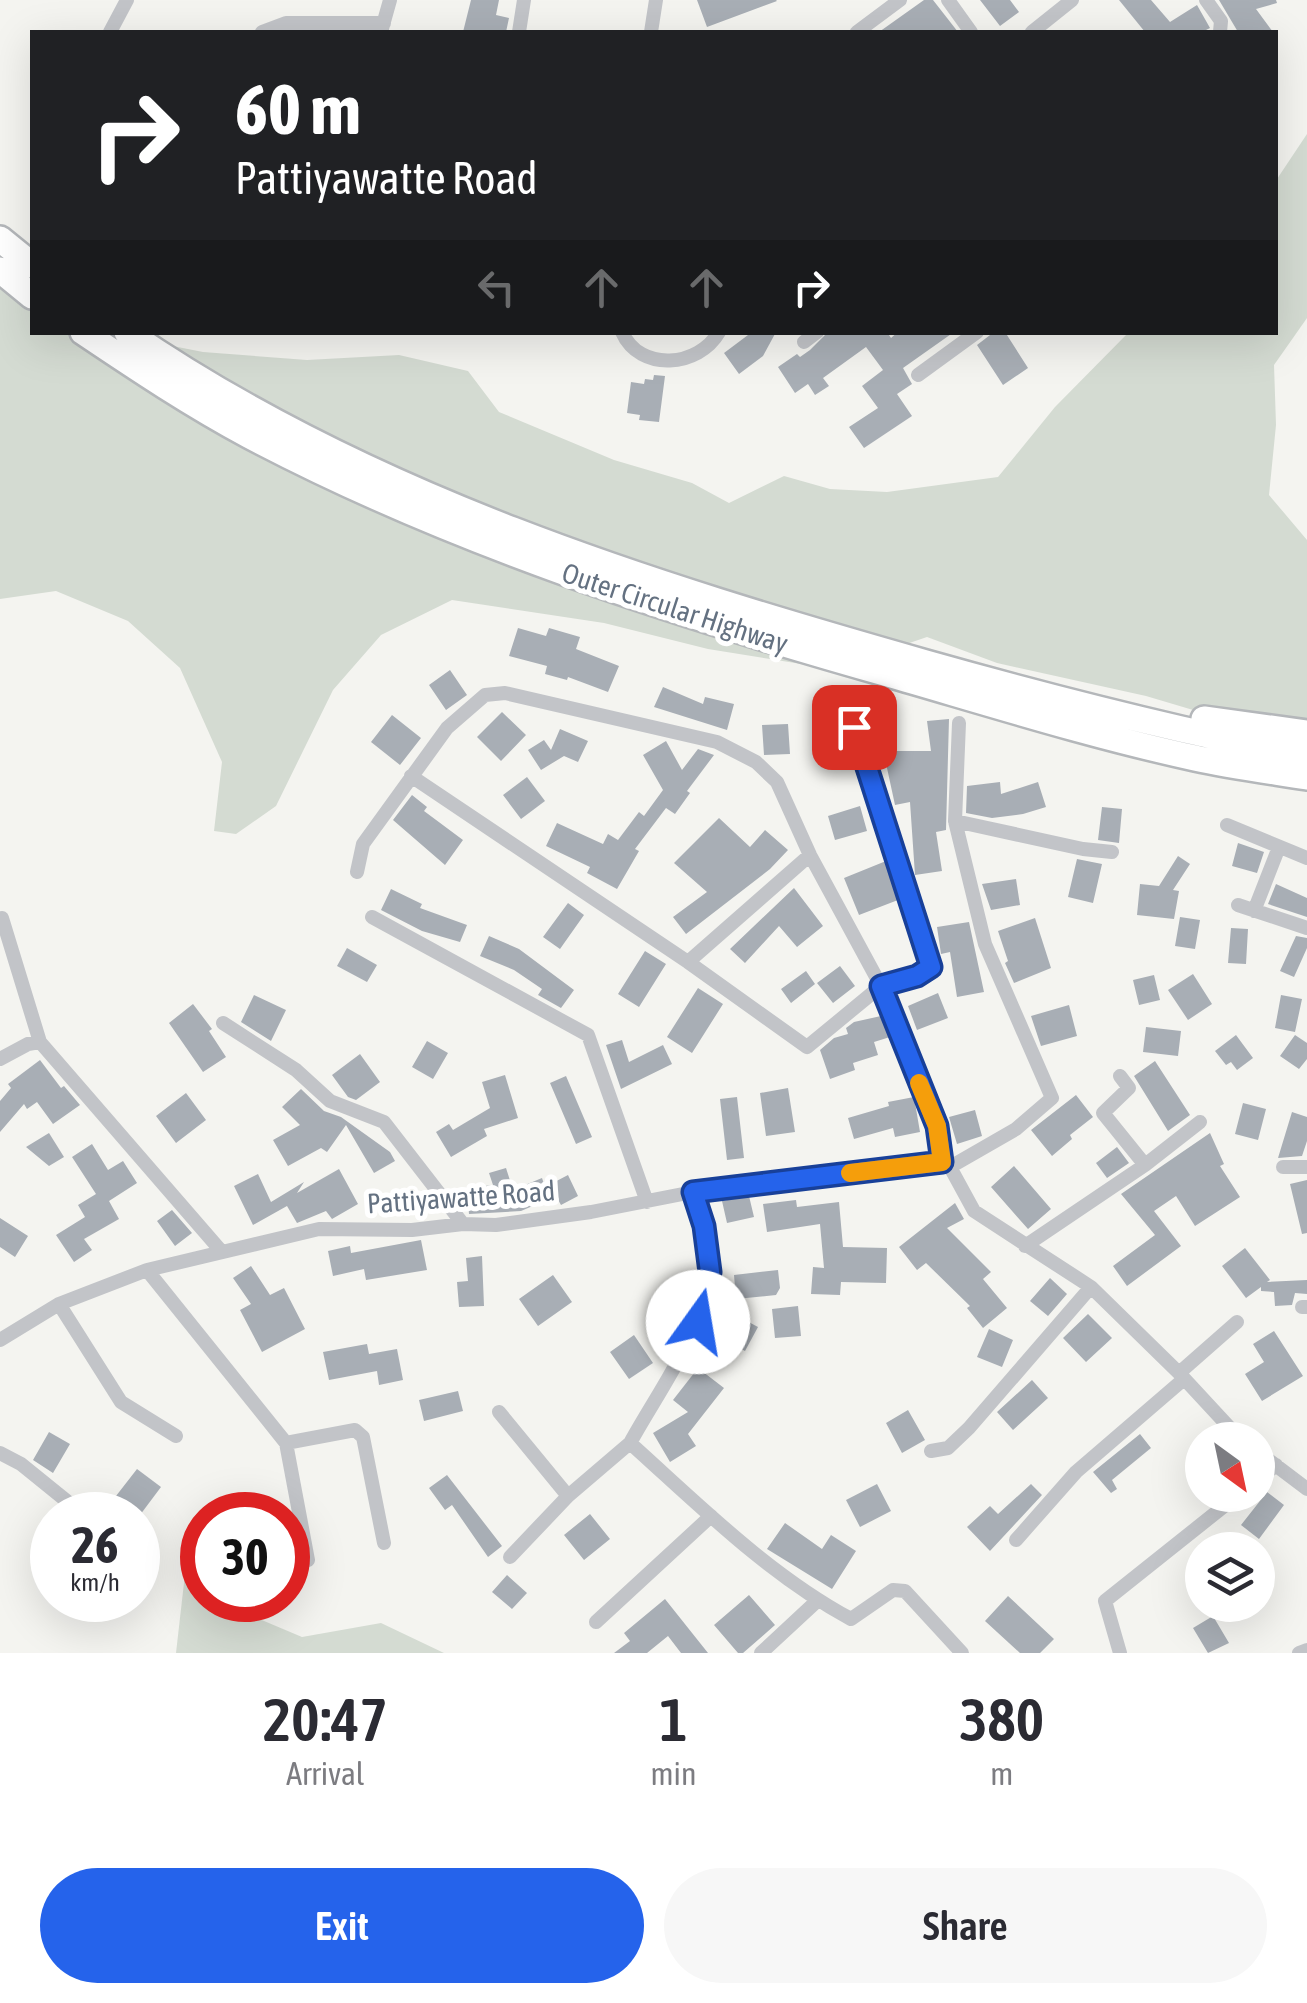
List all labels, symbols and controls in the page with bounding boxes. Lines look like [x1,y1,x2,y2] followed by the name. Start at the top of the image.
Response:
[235,69,361,149] text: 60 m
[70,70,200,200] icon: right
[235,152,538,204] text: Pattiyawatte Road
[469,260,524,315] icon: left
[574,260,629,315] icon: ahead
[679,260,734,315] icon: ahead
[784,260,839,315] icon: right
[558,556,792,660] street label: Outer Circular Highway
[812,685,897,770] pin
[827,700,882,755] icon: arrive
[366,1174,556,1220] street label: Pattiyawatte Road
[646,1270,750,1374] position arrow
[1185,1422,1275,1512] north arrow
[1185,1422,1275,1622] map controls
[180,1492,310,1622] speed limit sign: 30
[71,1516,118,1574] text: 26
[1185,1532,1275,1622] button: layers
[70,1568,120,1596] text: km/h
[263,1685,388,1754] text: 20:47
[659,1685,688,1754] text: 1
[959,1685,1044,1754] text: 380
[286,1755,364,1792] text: Arrival
[651,1755,696,1792] text: min
[990,1755,1013,1792] text: m
[40,1868,644,1983] button: Exit
[664,1868,1267,1983] button: Share

